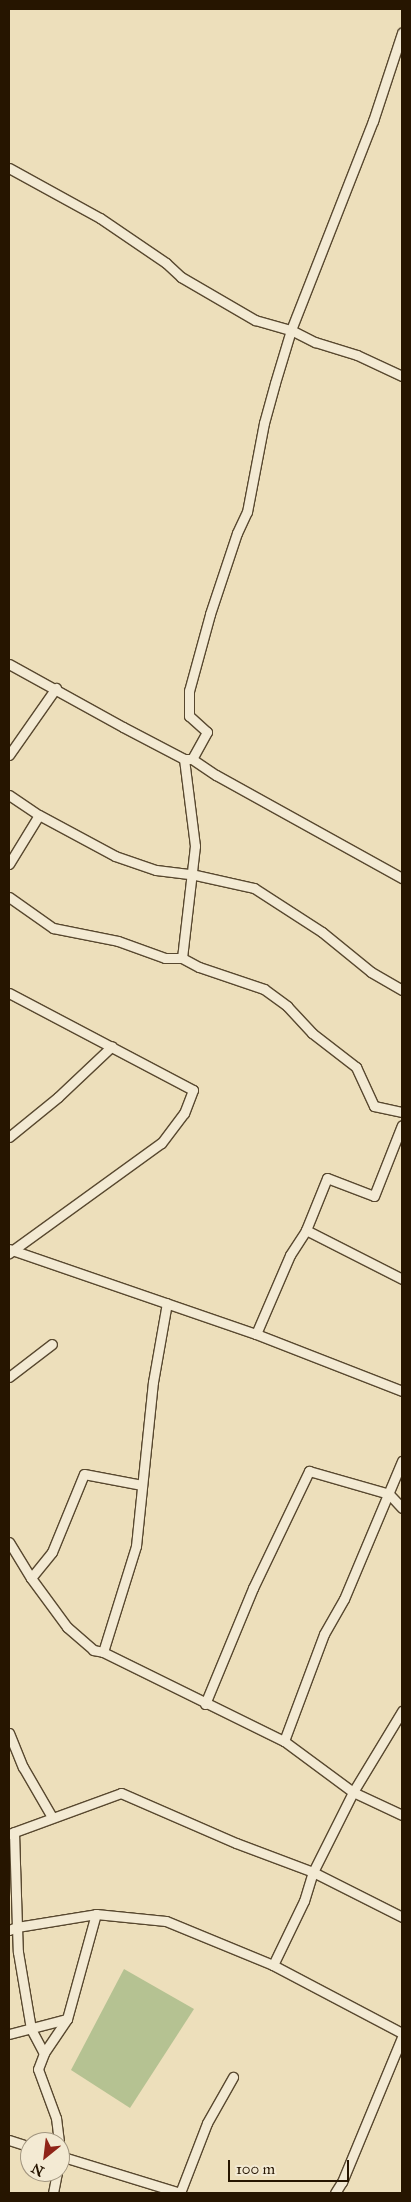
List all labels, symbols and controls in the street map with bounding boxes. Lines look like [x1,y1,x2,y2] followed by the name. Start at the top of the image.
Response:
[20,2132,70,2182] north arrow
[231,2150,352,2182] scale bar
[29,2159,47,2180] text: N
[236,2160,275,2178] text: 100 m

